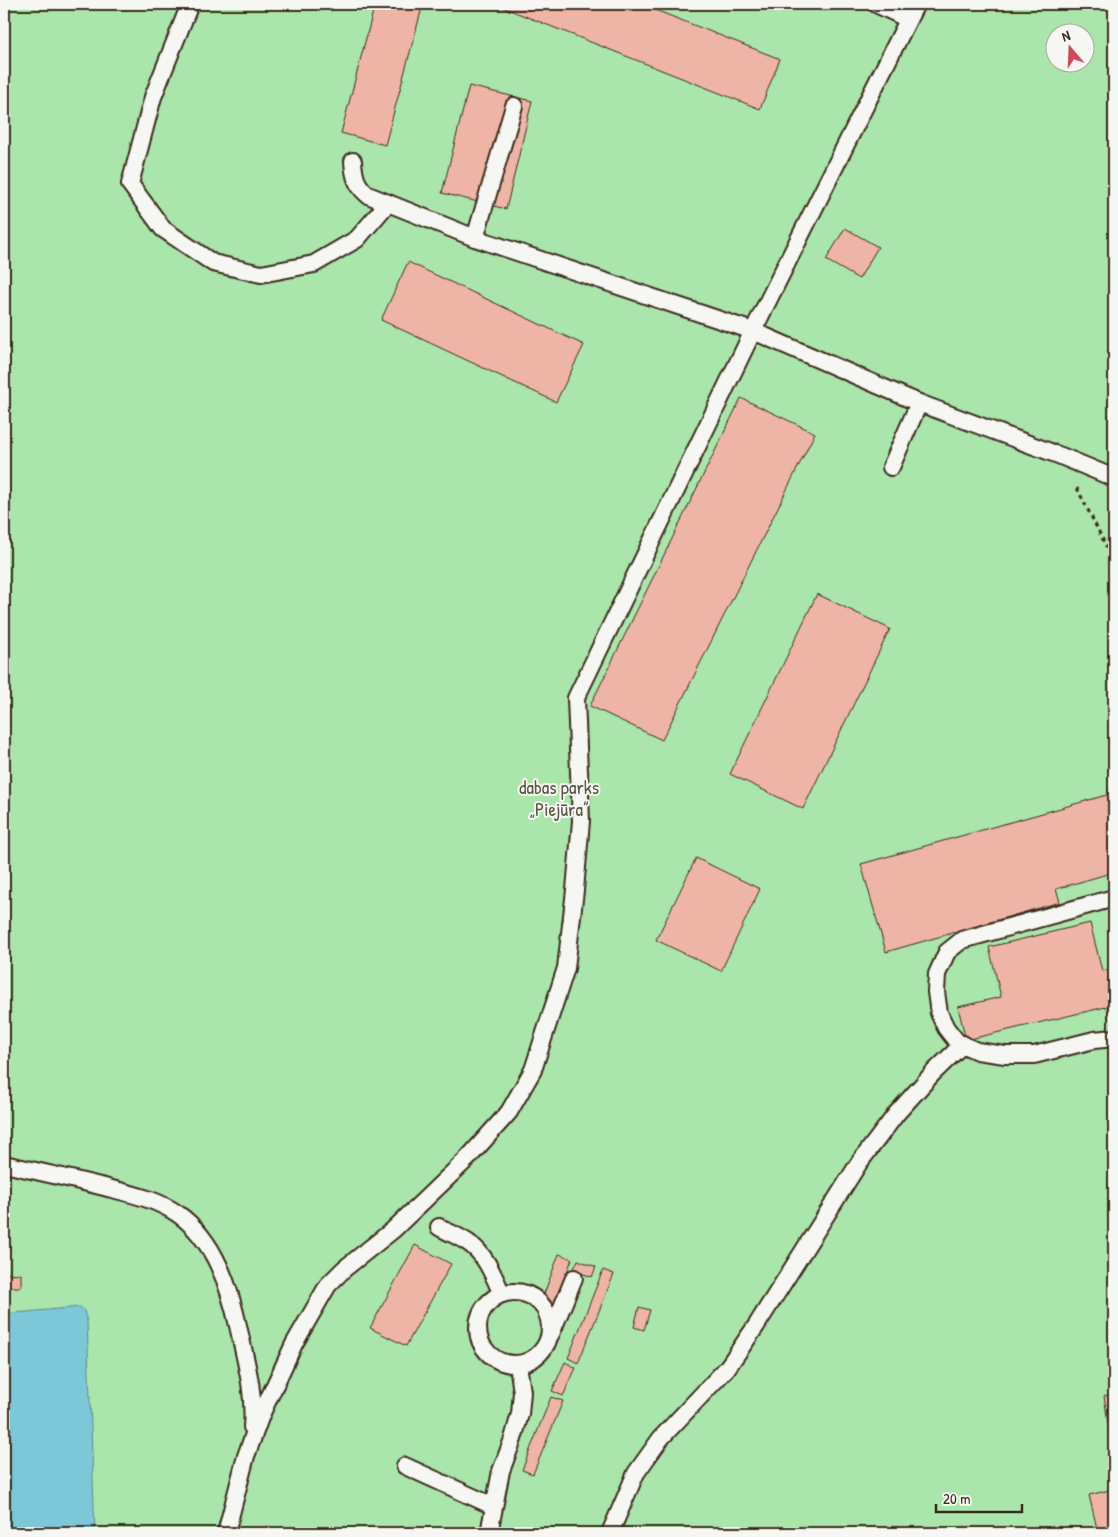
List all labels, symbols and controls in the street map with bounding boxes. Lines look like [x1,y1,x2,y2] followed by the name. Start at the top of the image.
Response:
[1046,22,1096,72] north arrow
[1059,25,1073,45] text: N
[519,774,599,822] park label: dabas parks „Piejūra”
[936,1482,1022,1514] scale bar
[943,1488,970,1509] text: 20 m

